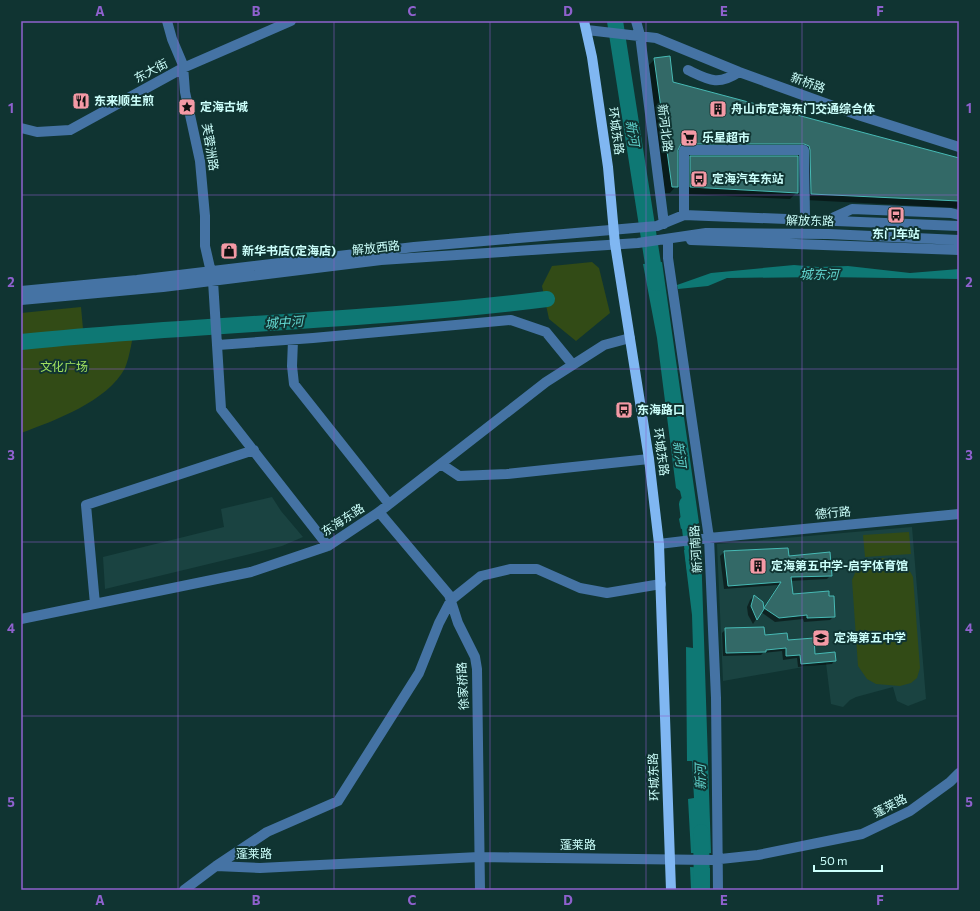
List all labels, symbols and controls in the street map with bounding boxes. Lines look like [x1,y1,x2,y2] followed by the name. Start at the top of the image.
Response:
[95,3,105,19] text: A
[252,3,261,19] text: B
[408,3,417,19] text: C
[563,3,573,19] text: D
[720,3,728,19] text: E
[876,3,884,19] text: F
[131,55,170,85] street label: 东大街
[789,69,828,95] street label: 新桥路
[71,91,91,111] restaurant icon: 东来顺生煎
[94,93,154,107] place label: 东来顺生煎
[177,97,197,117] place icon: 定海古城
[200,99,248,113] place label: 定海古城
[708,99,728,119] building icon: 舟山市定海东门交通综合体
[8,100,14,116] text: 1
[966,100,972,116] text: 1
[731,101,875,115] place label: 舟山市定海东门交通综合体
[656,103,676,153] street label: 新河北路
[607,106,627,156] street label: 环城东路
[623,119,643,150] water label: 新河
[200,122,222,172] street label: 芙蓉洲路
[679,128,699,148] supermarket icon: 乐星超市
[702,130,750,144] place label: 乐星超市
[689,169,709,189] bus stop icon: 定海汽车东站
[712,171,784,185] place label: 定海汽车东站
[886,205,906,225] bus stop icon: 东门车站
[786,213,834,227] street label: 解放东路
[872,226,920,240] place label: 东门车站
[351,238,401,256] street label: 解放西路
[219,241,239,261] shop icon: 新华书店(定海店)
[242,243,336,257] place label: 新华书店(定海店)
[799,266,842,282] water label: 城东河
[7,274,15,290] text: 2
[965,274,973,290] text: 2
[264,312,307,331] water label: 城中河
[40,359,88,373] park label: 文化广场
[614,400,634,420] bus stop icon: 东海路口
[637,402,685,416] place label: 东海路口
[652,427,672,477] street label: 环城东路
[670,440,690,471] water label: 新河
[7,447,15,463] text: 3
[965,447,973,463] text: 3
[319,500,366,538] street label: 东海东路
[814,503,851,521] street label: 德行路
[686,525,704,574] street label: 新河南路
[748,556,768,576] building icon: 定海第五中学-启宇体育馆
[771,558,908,572] place label: 定海第五中学-启宇体育馆
[7,620,15,636] text: 4
[965,620,973,636] text: 4
[811,628,831,648] school or university icon: 定海第五中学
[834,630,906,644] place label: 定海第五中学
[454,662,470,710] street label: 徐家桥路
[645,753,661,801] street label: 环城东路
[692,761,708,790] water label: 新河
[870,791,909,820] street label: 蓬莱路
[7,794,15,810] text: 5
[965,794,973,810] text: 5
[560,837,596,851] street label: 蓬莱路
[236,846,272,860] street label: 蓬莱路
[814,847,882,873] scale bar
[820,853,848,867] text: 50 m
[95,892,105,908] text: A
[252,892,261,908] text: B
[408,892,417,908] text: C
[563,892,573,908] text: D
[720,892,728,908] text: E
[876,892,884,908] text: F

